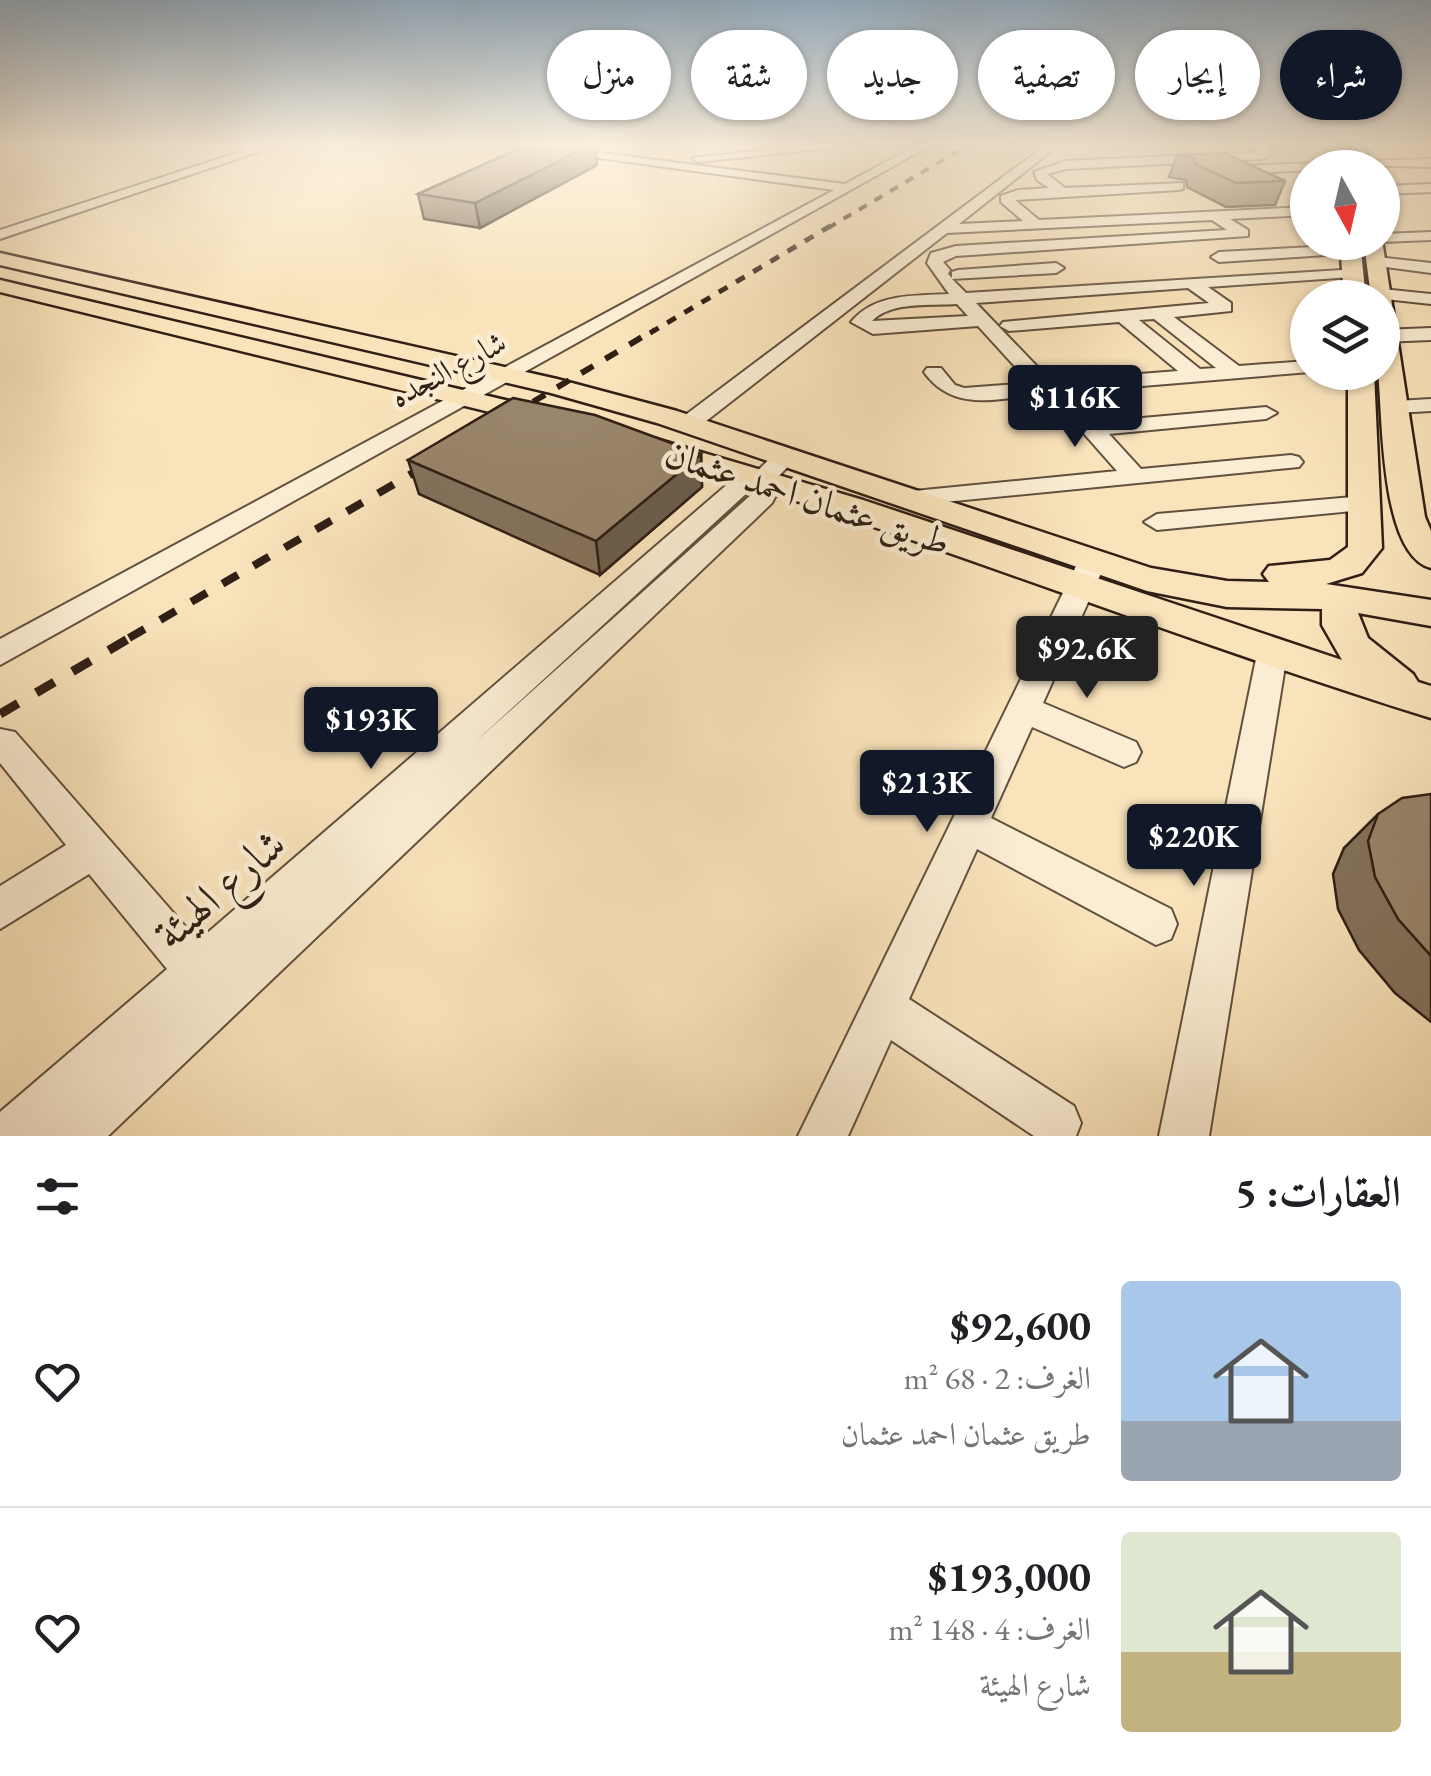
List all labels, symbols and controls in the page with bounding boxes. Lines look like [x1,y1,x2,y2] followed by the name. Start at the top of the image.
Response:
[547,30,671,120] chip: منزل
[691,30,807,120] chip: شقة
[827,30,958,120] chip: جديد
[978,30,1115,120] chip: تصفية
[1135,30,1260,120] chip: إيجار
[1280,30,1402,120] chip: شراء
[1290,150,1400,260] north arrow
[1290,150,1400,390] map controls
[1290,280,1400,390] button: layers
[382,321,516,422] street label: شارع النجده
[1005,365,1145,450] pin: $116K
[1030,376,1120,418] text: $116K
[659,428,957,566] street label: طريق عثمان احمد عثمان
[1006,616,1168,701] pin: $92.6K
[1038,627,1136,669] text: $92.6K
[301,687,441,772] pin: $193K
[326,698,416,740] text: $193K
[857,750,997,835] pin: $213K
[882,761,972,803] text: $213K
[1124,804,1264,889] pin: $220K
[141,815,303,968] street label: شارع الهيئة
[1149,815,1239,857] text: $220K
[1235,1164,1401,1219] text: العقارات: 5
[30,1169,85,1224] icon: filters
[950,1298,1091,1353] text: $92,600
[1201,1321,1321,1441] icon: home
[30,1354,85,1409] icon: heart
[904,1357,1091,1399] text: الغرف: 2 · 68 m²
[841,1413,1091,1455] text: طريق عثمان احمد عثمان
[928,1549,1091,1604] text: $193,000
[1201,1572,1321,1692] icon: home
[30,1605,85,1660] icon: heart
[888,1608,1091,1650] text: الغرف: 4 · 148 m²
[979,1664,1091,1706] text: شارع الهيئة

